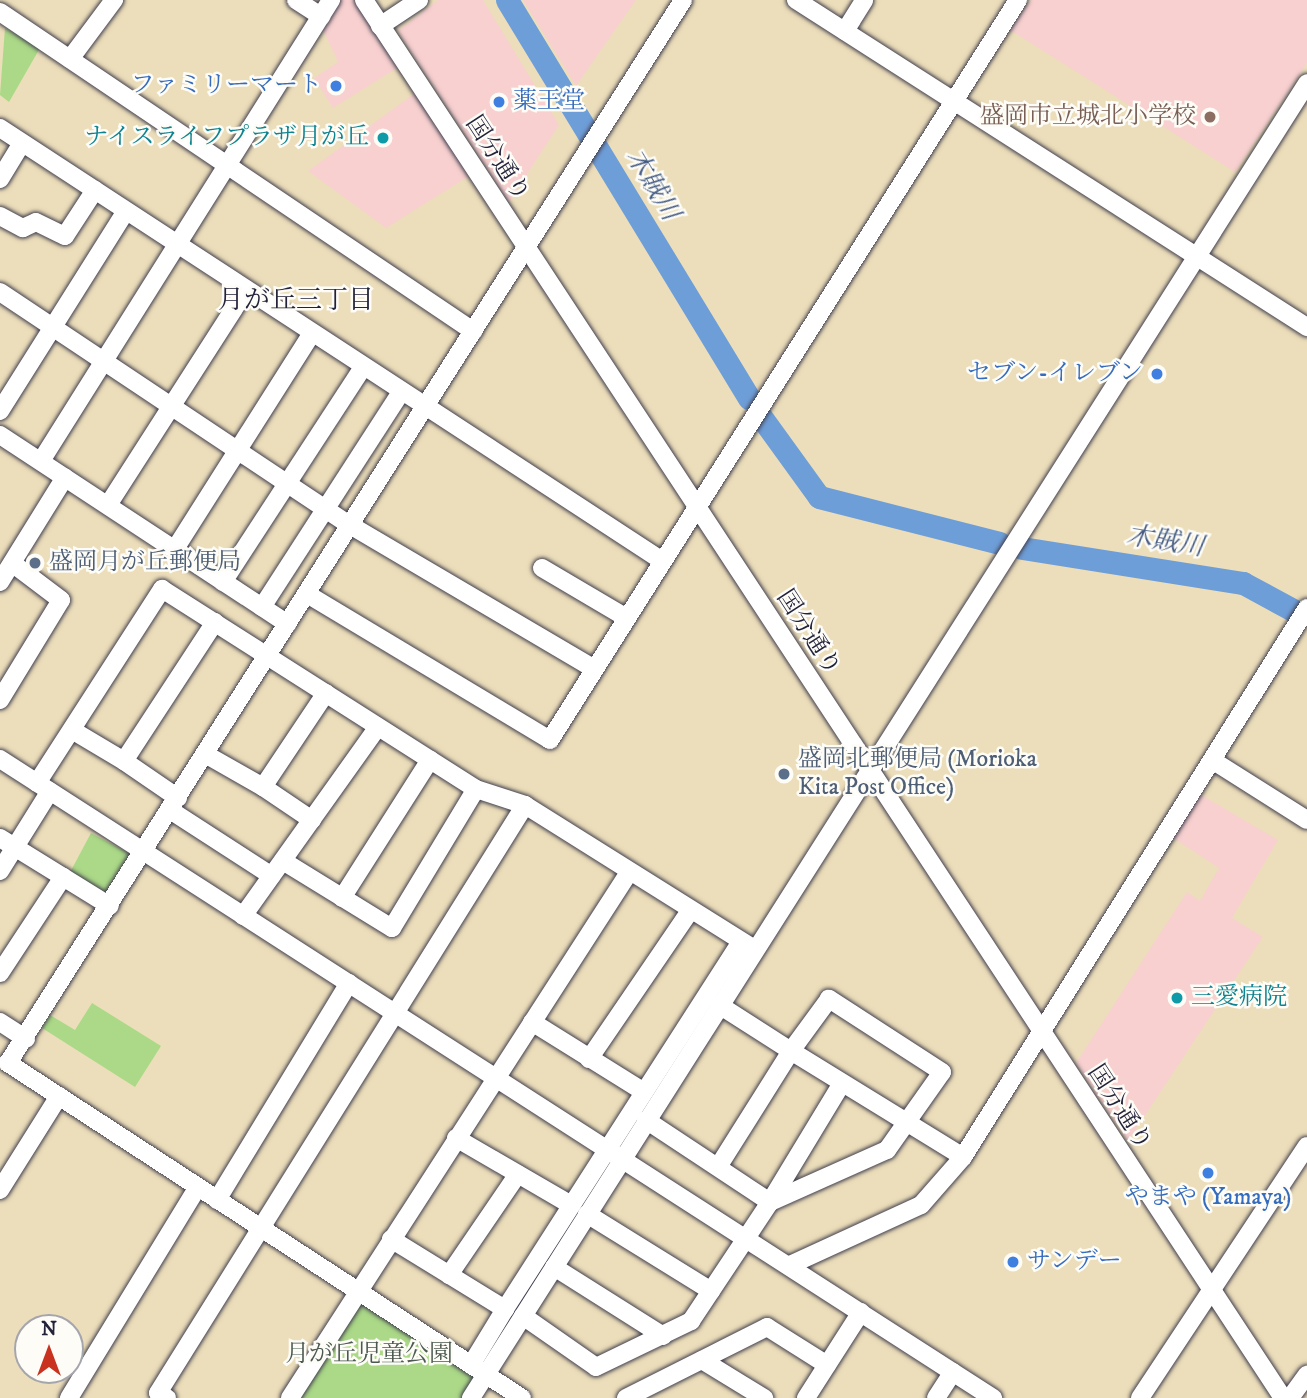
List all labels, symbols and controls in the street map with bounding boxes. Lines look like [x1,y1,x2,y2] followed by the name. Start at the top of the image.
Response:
[130,72,322,100] place label: ファミリーマート
[328,78,344,94] marker: ファミリーマート
[513,88,585,116] place label: 薬王堂
[491,94,507,110] marker: 薬王堂
[980,103,1196,131] place label: 盛岡市立城北小学校
[1202,109,1218,125] marker: 盛岡市立城北小学校
[459,111,535,207] street label: 国分通り
[81,124,369,152] place label: ナイスライフプラザ月が丘
[375,130,391,146] marker: ナイスライフプラザ月が丘
[619,144,685,226] water label: 木賊川
[218,285,374,317] district label: 月が丘三丁目
[965,360,1143,388] place label: セブン-イレブン
[1149,366,1165,382] marker: セブン-イレブン
[1124,520,1206,564] water label: 木賊川
[49,549,241,577] place label: 盛岡月が丘郵便局
[27,555,43,571] marker: 盛岡月が丘郵便局
[770,585,846,681] street label: 国分通り
[798,746,1037,802] place label: 盛岡北郵便局 (Morioka Kita Post Office)
[776,766,792,782] marker: 盛岡北郵便局 (Morioka Kita Post Office)
[1191,984,1287,1012] place label: 三愛病院
[1169,990,1185,1006] marker: 三愛病院
[1081,1060,1157,1156] street label: 国分通り
[1200,1165,1216,1181] marker: やまや (Yamaya)
[1124,1184,1292,1212] place label: やまや (Yamaya)
[1027,1248,1123,1276] place label: サンデー
[1005,1254,1021,1270] marker: サンデー
[14,1314,84,1384] north arrow
[41,1318,57,1341] text: N
[285,1341,453,1369] park label: 月が丘児童公園

